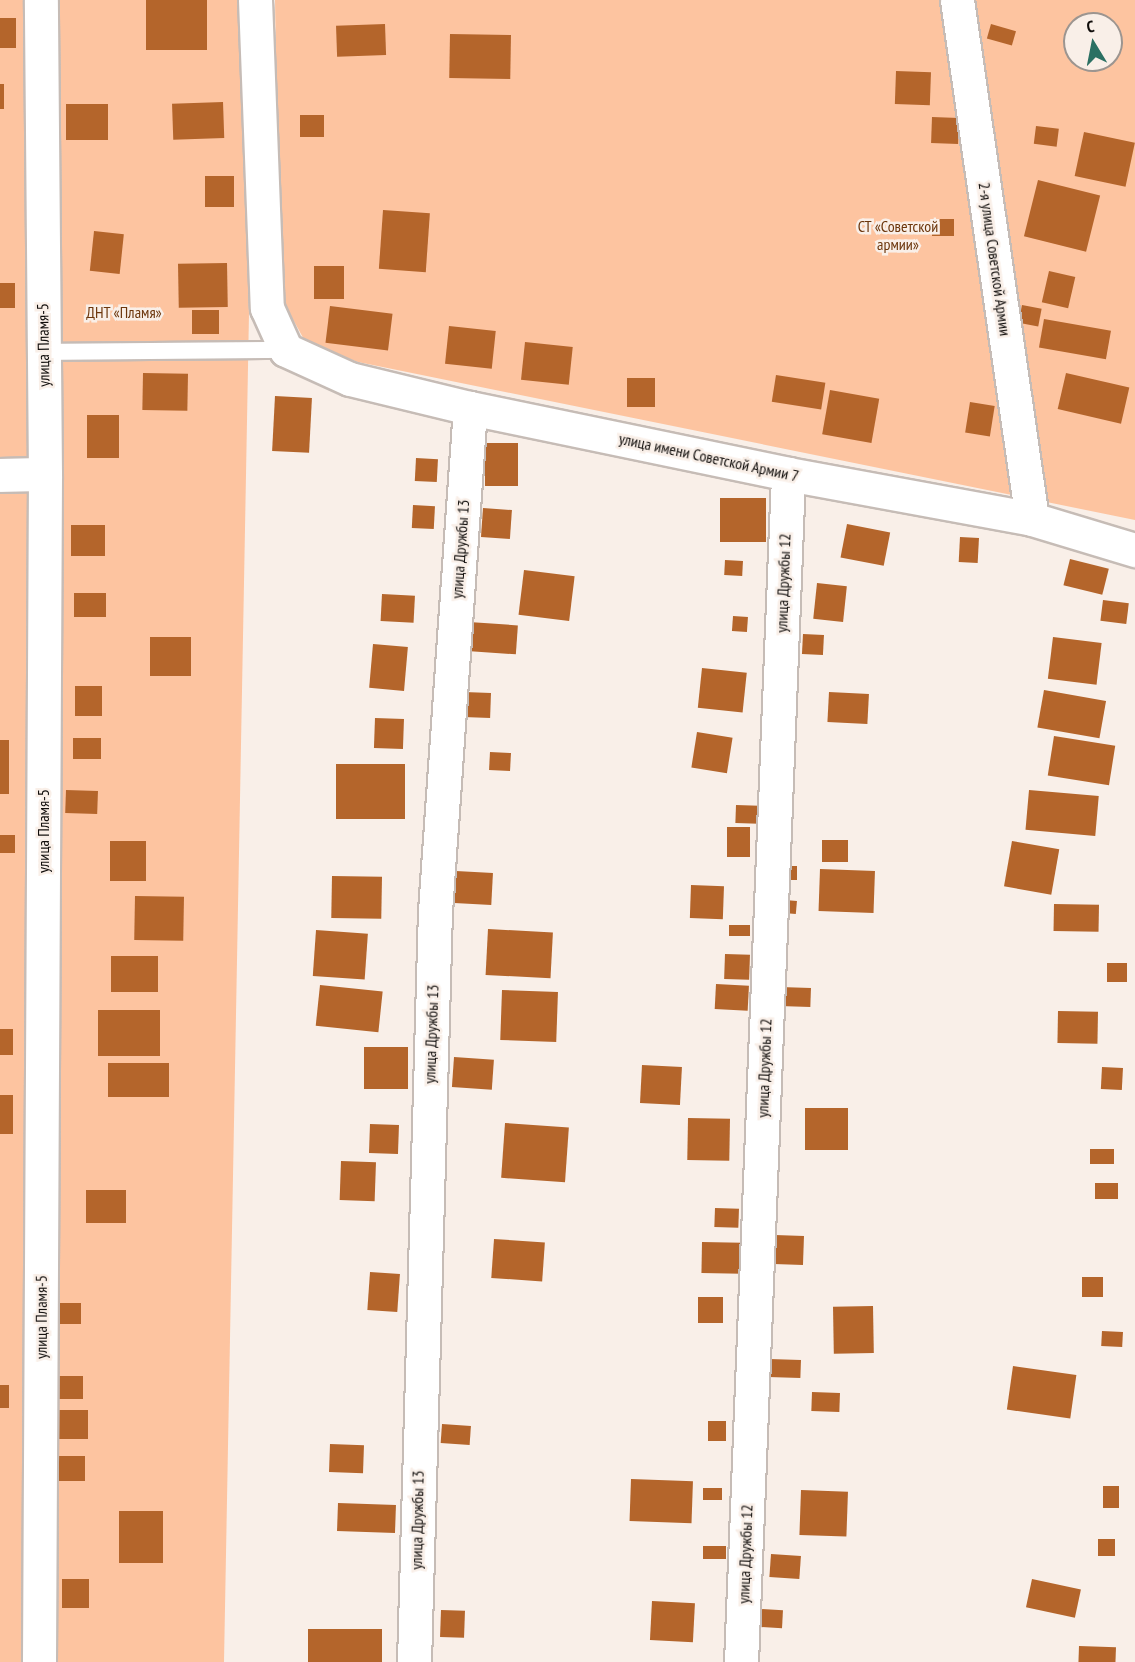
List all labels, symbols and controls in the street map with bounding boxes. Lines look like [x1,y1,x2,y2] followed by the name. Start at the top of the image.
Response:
[1063,12,1123,72] north arrow
[1085,16,1096,37] text: С
[975,181,1015,337] street label: 2-я улица Советской Армии
[857,216,939,254] park label: СТ «Советской армии»
[86,302,162,322] park label: ДНТ «Пламя»
[33,303,53,387] street label: улица Пламя-5
[617,428,801,486] street label: улица имени Советской Армии 7
[447,499,473,599] street label: улица Дружбы 13
[772,533,794,633] street label: улица Дружбы 12
[33,789,53,873] street label: улица Пламя-5
[420,984,442,1084] street label: улица Дружбы 13
[753,1018,775,1118] street label: улица Дружбы 12
[31,1275,51,1359] street label: улица Пламя-5
[407,1470,427,1570] street label: улица Дружбы 13
[734,1504,756,1604] street label: улица Дружбы 12

